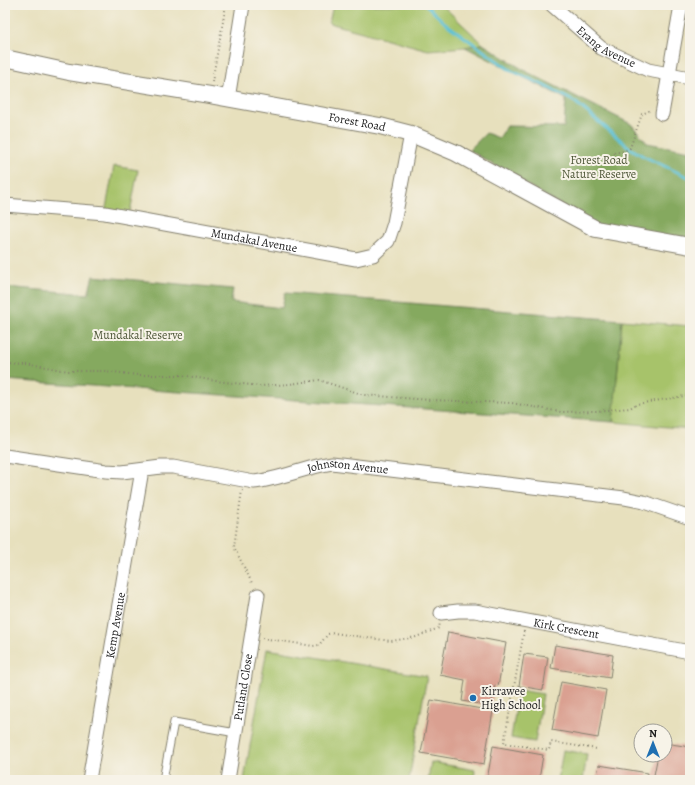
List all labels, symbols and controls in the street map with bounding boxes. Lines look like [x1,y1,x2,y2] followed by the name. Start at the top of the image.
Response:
[573,22,638,71] street label: Erang Avenue
[327,109,388,135] street label: Forest Road
[562,152,636,182] park label: Forest Road Nature Reserve
[210,225,299,256] street label: Mundakal Avenue
[93,327,183,343] park label: Mundakal Reserve
[305,455,389,478] street label: Johnston Avenue
[102,591,129,660] street label: Kemp Avenue
[532,614,601,643] street label: Kirk Crescent
[230,653,256,722] street label: Putland Close
[481,683,541,713] place label: Kirrawee High School
[468,693,478,703] marker: Kirrawee High School
[633,723,673,763] north arrow
[649,726,657,741] text: N

